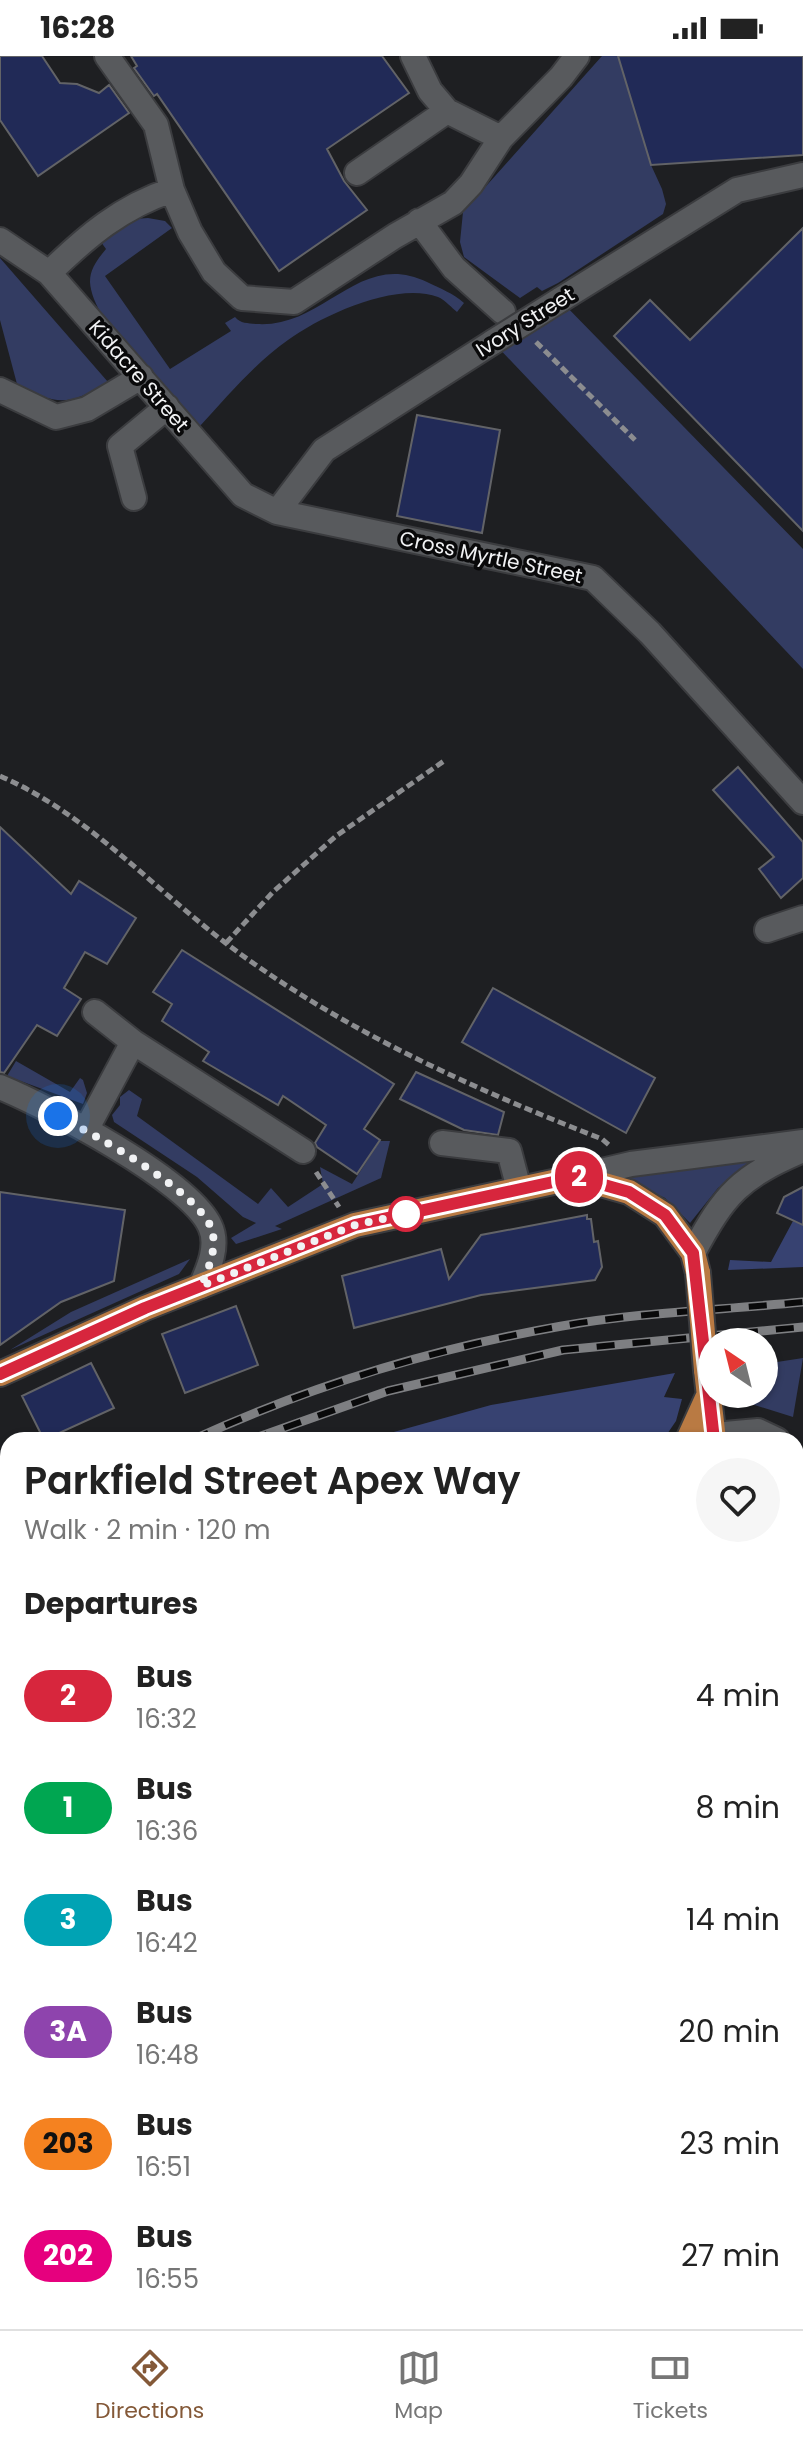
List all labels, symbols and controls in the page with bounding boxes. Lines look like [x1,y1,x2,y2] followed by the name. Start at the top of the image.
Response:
[40,6,115,49] text: 16:28
[470,281,580,363] street label: Ivory Street
[83,314,195,438] street label: Kidacre Street
[397,524,585,590] street label: Cross Myrtle Street
[38,1096,78,1136] your location
[553,1151,605,1203] line badge: 2
[571,1157,587,1196] text: 2
[389,1197,423,1231] unlabelled marker
[698,1328,778,1408] north arrow
[698,1328,778,1408] map controls
[24,1454,520,1507] text: Parkfield Street Apex Way
[696,1458,780,1542] button: heart
[24,1512,271,1548] text: Walk · 2 min · 120 m
[24,1582,198,1625] text: Departures
[136,1655,193,1698] text: Bus
[696,1674,780,1717] text: 4 min
[60,1676,76,1715] text: 2
[136,1701,197,1737] text: 16:32
[136,1767,193,1810] text: Bus
[696,1786,780,1829] text: 8 min
[63,1788,73,1827] text: 1
[136,1813,198,1849] text: 16:36
[136,1879,193,1922] text: Bus
[686,1898,780,1941] text: 14 min
[60,1900,76,1939] text: 3
[136,1925,198,1961] text: 16:42
[136,1991,193,2034] text: Bus
[678,2010,780,2053] text: 20 min
[49,2012,87,2051] text: 3A
[136,2037,199,2073] text: 16:48
[136,2103,193,2146] text: Bus
[680,2122,780,2165] text: 23 min
[42,2124,94,2163] text: 203
[136,2149,191,2185] text: 16:51
[136,2215,193,2258] text: Bus
[681,2234,780,2277] text: 27 min
[43,2236,93,2275] text: 202
[136,2261,199,2297] text: 16:55
[95,2346,204,2427] tab: Directions
[394,2346,443,2427] tab: Map
[633,2346,708,2427] tab: Tickets

